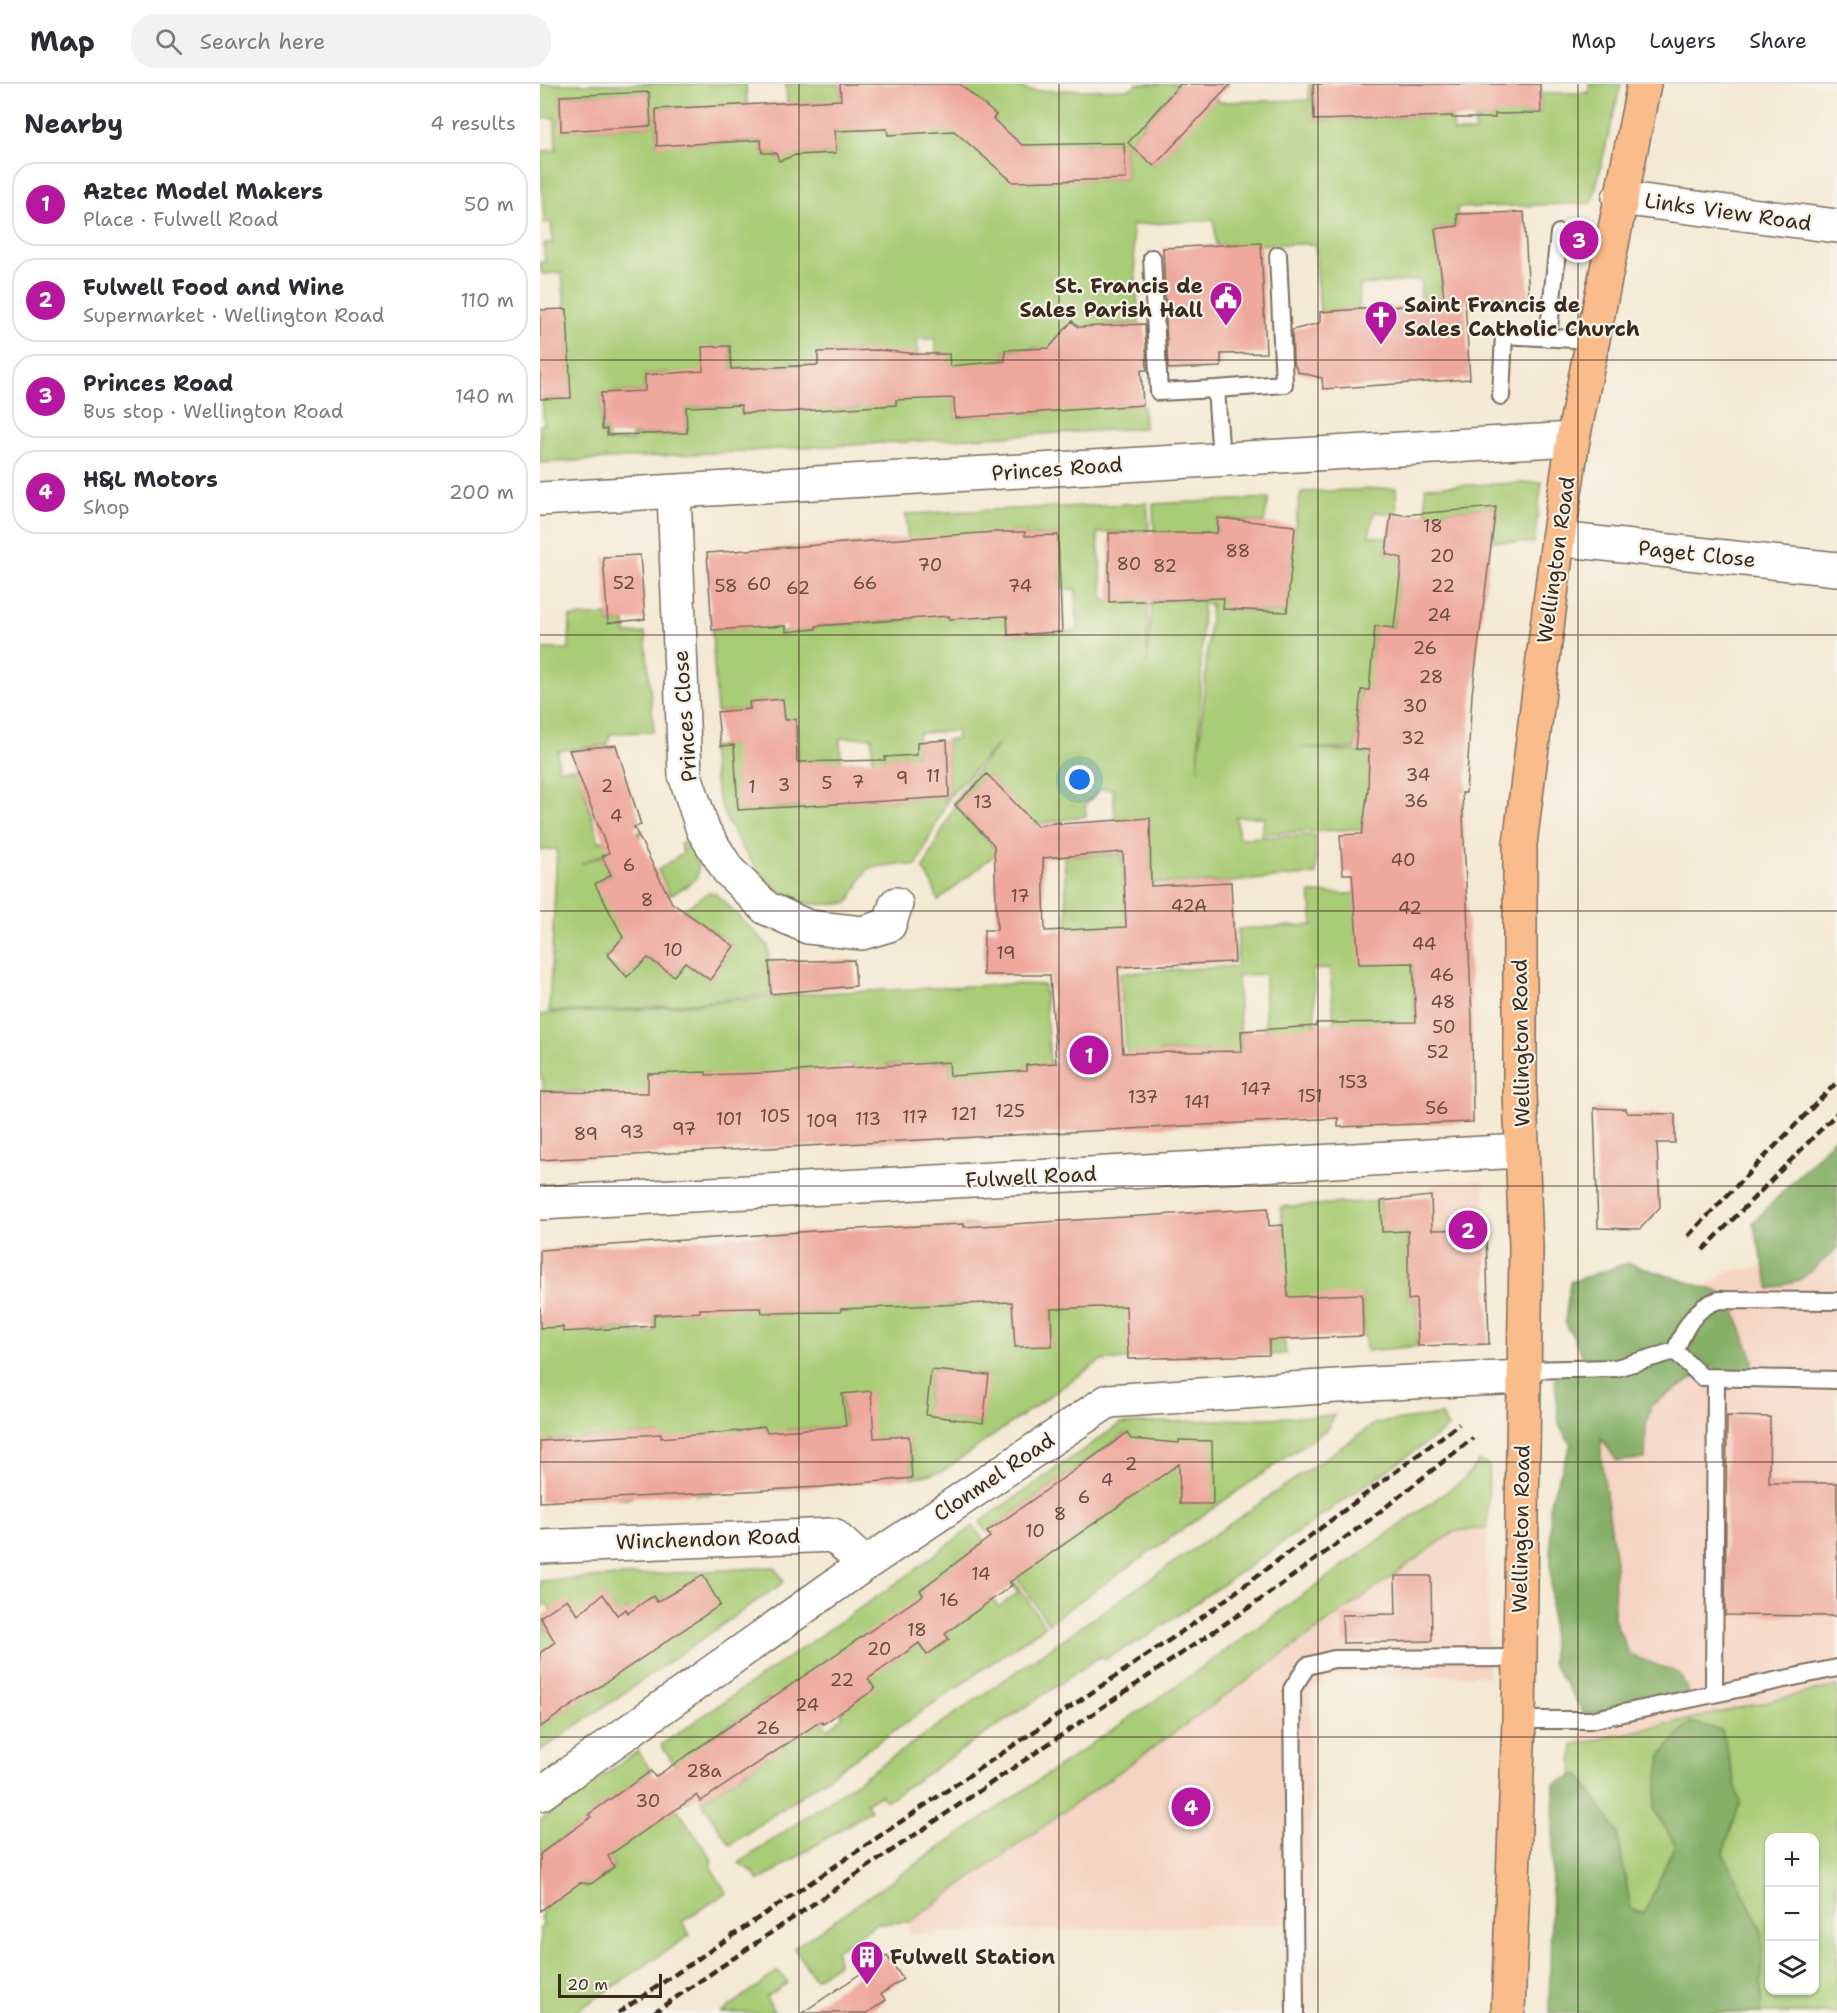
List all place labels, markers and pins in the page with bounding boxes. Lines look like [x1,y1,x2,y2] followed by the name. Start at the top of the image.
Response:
[1560,218,1598,262] pin: 3
[1019,272,1203,324] place label: St. Francis de Sales Parish Hall
[1208,280,1244,327] public building icon: St. Francis de Sales Parish Hall
[1404,291,1640,343] place label: Saint Francis de Sales Catholic Church
[1363,299,1399,346] church icon: Saint Francis de Sales Catholic Church
[1070,1032,1108,1078] pin: 1
[1448,1208,1488,1252] pin: 2
[1172,1784,1210,1830] pin: 4
[849,1939,885,1986] building icon: Fulwell Station
[890,1943,1055,1971] place label: Fulwell Station

